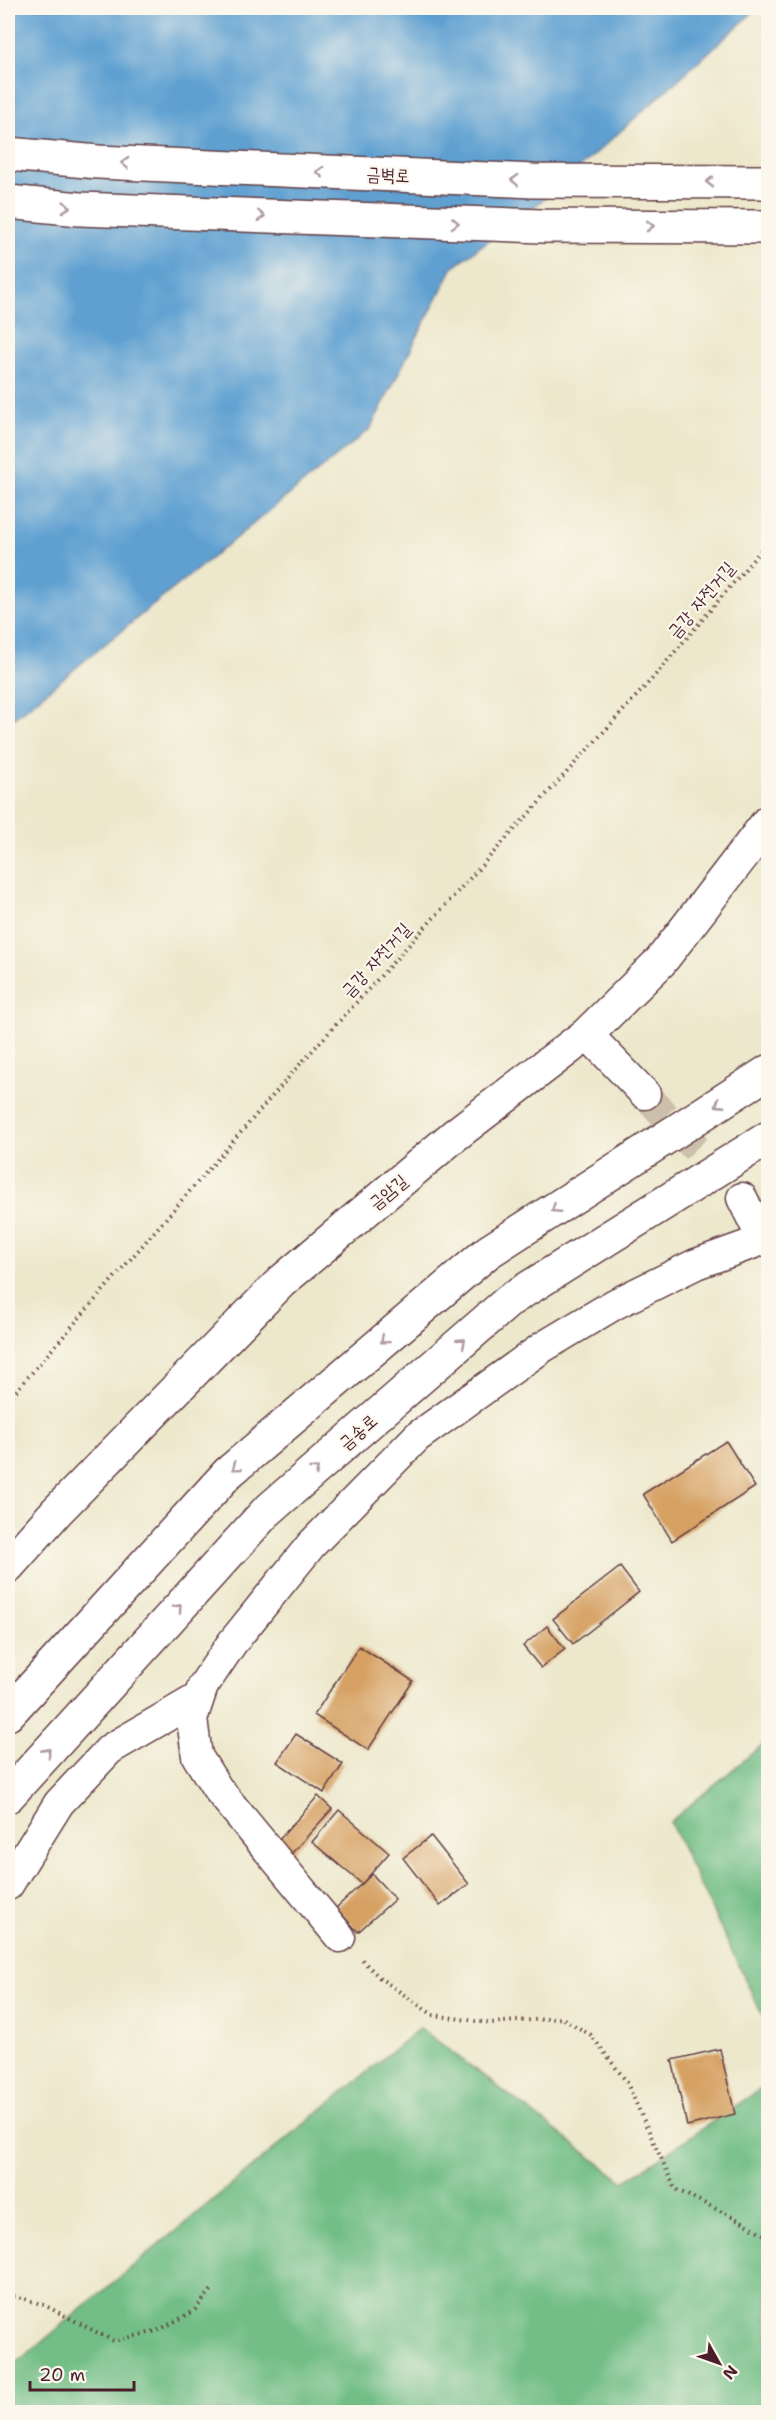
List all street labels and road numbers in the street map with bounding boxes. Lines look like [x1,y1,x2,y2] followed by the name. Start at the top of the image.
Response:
[366,162,410,188] street label: 금벽로
[662,556,740,643] street label: 금강 자전거길
[336,917,416,1003] street label: 금강 자전거길
[364,1169,413,1215] street label: 금암길
[334,1409,382,1455] street label: 금송로

